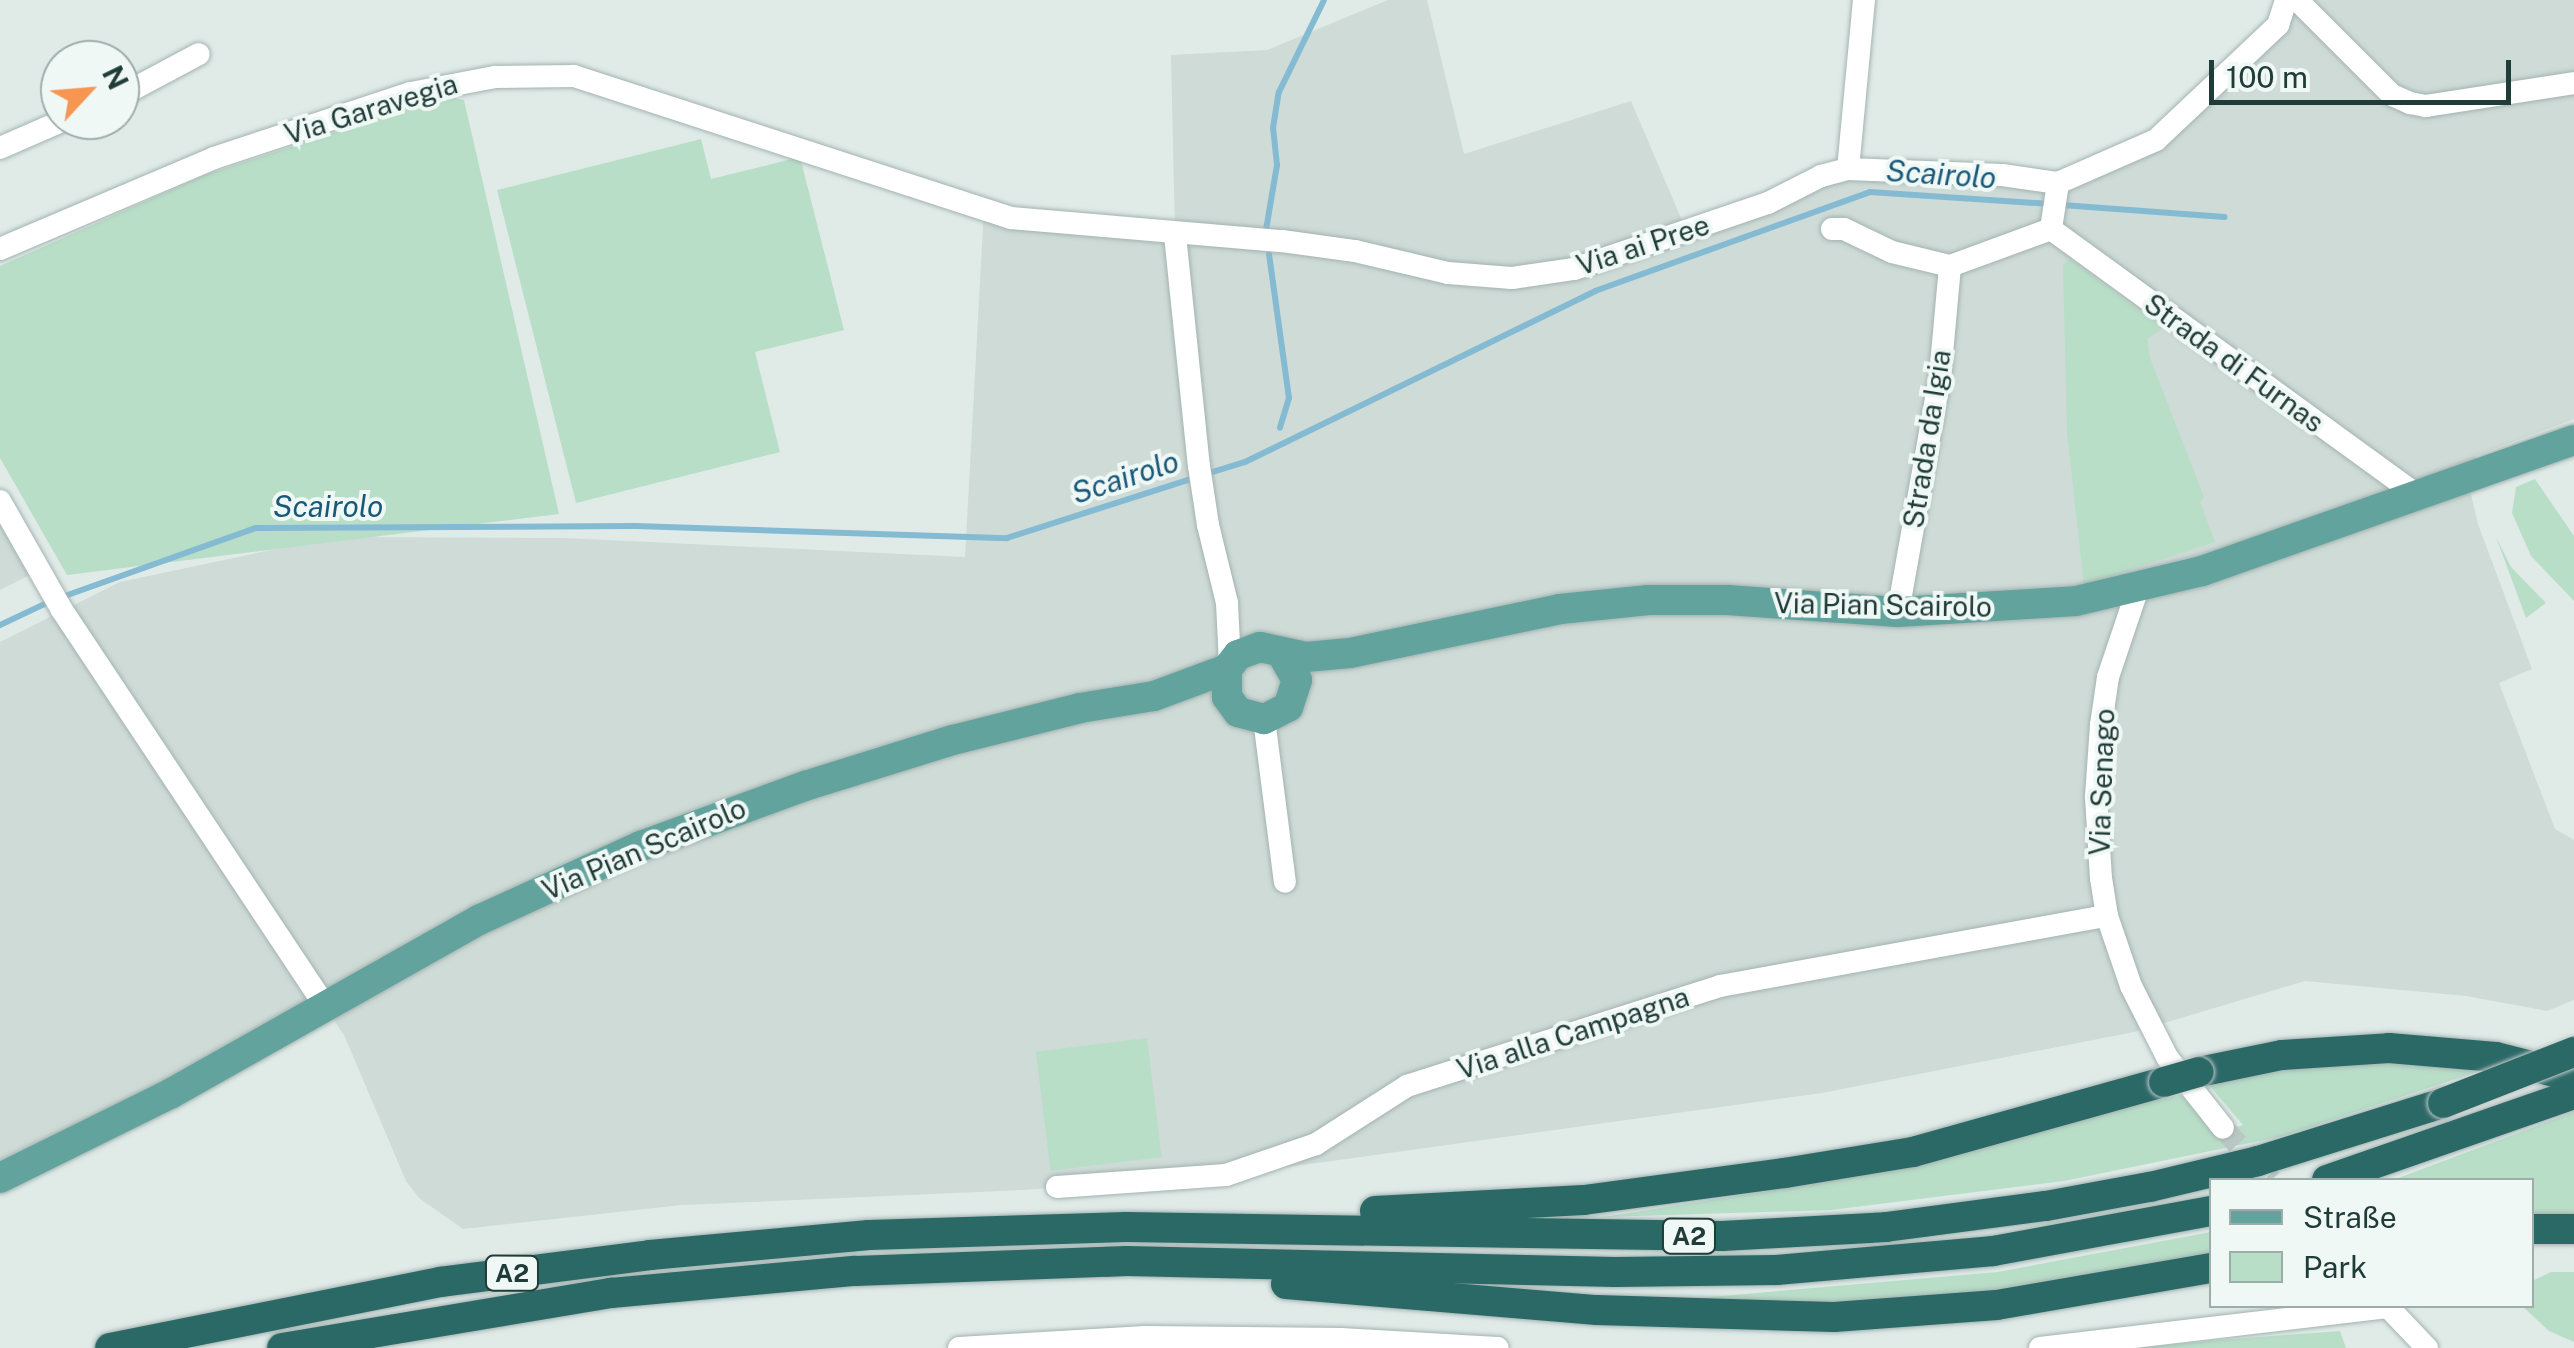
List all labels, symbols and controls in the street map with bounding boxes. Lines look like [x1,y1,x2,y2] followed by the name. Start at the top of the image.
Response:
[40,40,140,140] north arrow
[2214,40,2516,102] scale bar
[2226,59,2308,95] text: 100 m
[96,60,135,95] text: N
[281,67,461,151] street label: Via Garavegia
[1885,152,1997,196] water label: Scairolo
[1572,208,1714,282] street label: Via ai Pree
[2138,287,2330,439] street label: Strada di Furnas
[1896,347,1958,531] street label: Strada da Igia
[1067,443,1183,511] water label: Scairolo
[273,488,383,524] water label: Scairolo
[1774,586,1992,624] street label: Via Pian Scairolo
[2083,708,2121,856] street label: Via Senago
[537,791,751,907] street label: Via Pian Scairolo
[1453,980,1693,1086] street label: Via alla Campagna
[2209,1178,2534,1308] legend
[2303,1199,2397,1235] text: Straße
[1662,1216,1716,1256] road number: A2
[2303,1249,2367,1285] text: Park
[484,1253,540,1293] road number: A2

